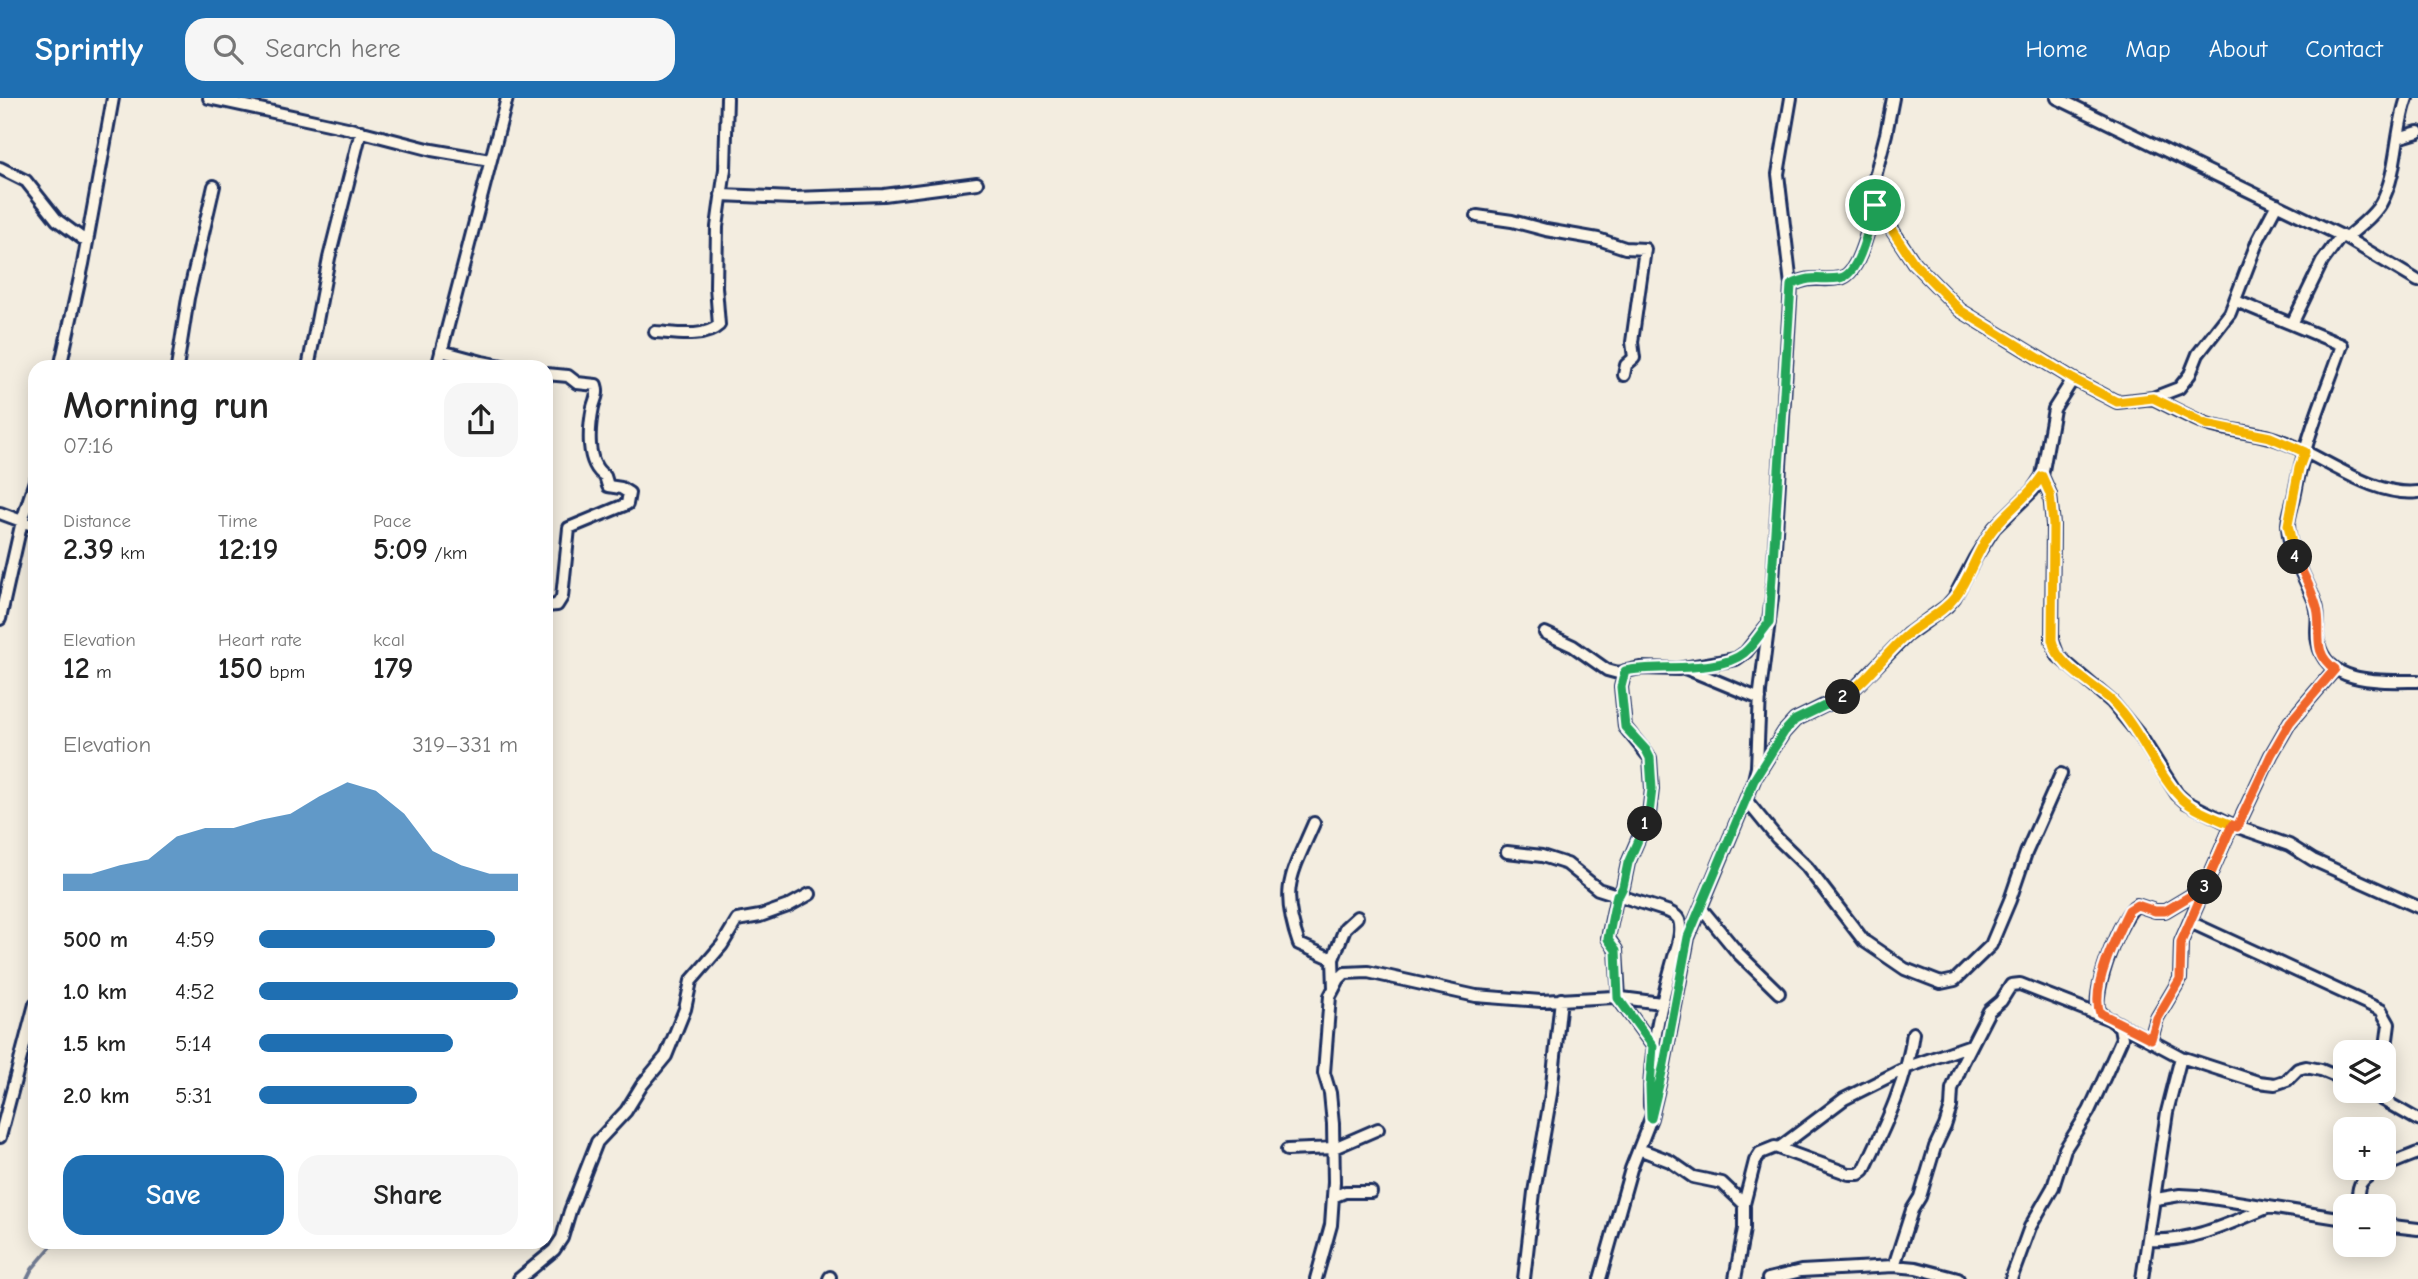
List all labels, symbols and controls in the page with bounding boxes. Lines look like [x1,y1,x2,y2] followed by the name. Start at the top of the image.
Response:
[185,18,675,81] search box
[35,30,143,68] text: Sprintly
[209,30,247,68] icon: search
[265,34,401,64] text: Search here
[2026,35,2087,63] text: Home
[2125,35,2171,63] text: Map
[2209,35,2267,63] text: About
[2305,35,2383,63] text: Contact
[1845,175,1905,235] pin
[1856,186,1894,224] icon: arrive
[444,383,518,457] button: share
[63,384,269,428] text: Morning run
[63,432,114,459] text: 07:16
[63,510,131,532] text: Distance
[218,510,257,532] text: Time
[373,510,411,532] text: Pace
[63,532,114,567] text: 2.39
[218,532,278,567] text: 12:19
[373,532,428,567] text: 5:09
[2278,540,2312,574] pin: 4
[114,542,145,564] text: km
[428,542,468,564] text: /km
[2290,545,2299,567] text: 4
[63,629,136,651] text: Elevation
[218,629,302,651] text: Heart rate
[373,629,405,651] text: kcal
[63,651,90,686] text: 12
[218,651,263,686] text: 150
[373,651,413,686] text: 179
[90,661,112,683] text: m
[263,661,305,683] text: bpm
[1826,680,1860,714] pin: 2
[1838,685,1847,707] text: 2
[63,731,151,758] text: Elevation
[412,731,518,758] text: 319–331 m
[1628,806,1662,842] pin: 1
[1641,812,1648,834] text: 1
[2188,870,2222,904] pin: 3
[2200,875,2209,897] text: 3
[63,926,128,953] text: 500 m
[175,926,215,953] text: 4:59
[63,978,127,1005] text: 1.0 km
[175,978,215,1005] text: 4:52
[63,1030,126,1057] text: 1.5 km
[175,1030,212,1057] text: 5:14
[2333,1040,2396,1257] map controls
[2333,1040,2396,1103] button: layers
[63,1082,129,1109] text: 2.0 km
[175,1082,212,1109] text: 5:31
[2333,1117,2396,1180] button: +
[63,1155,284,1235] button: Save
[298,1155,518,1235] button: Share
[2333,1194,2396,1257] button: −

